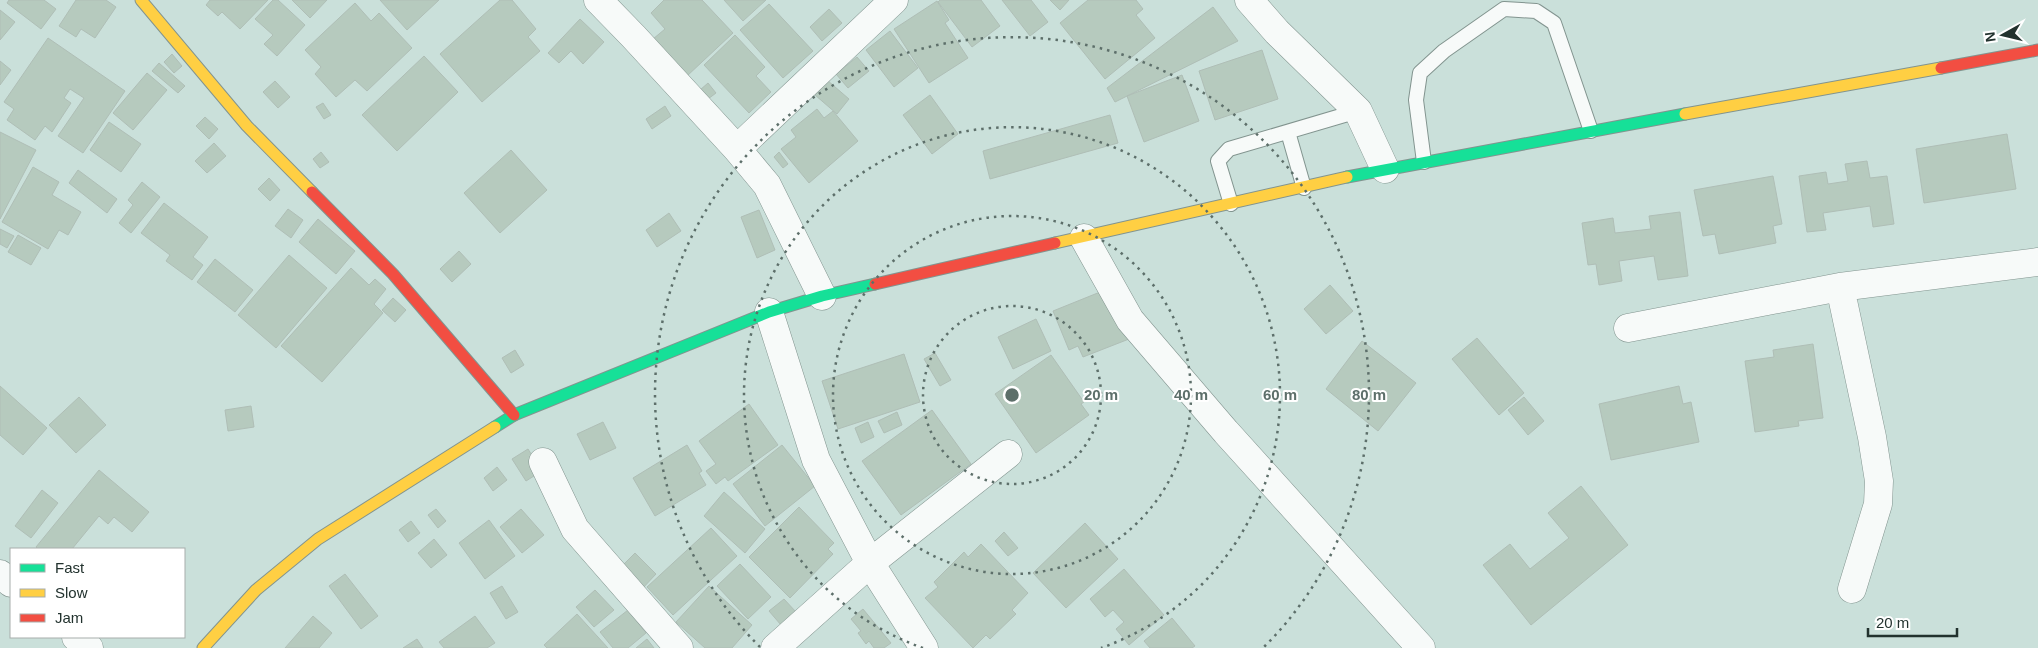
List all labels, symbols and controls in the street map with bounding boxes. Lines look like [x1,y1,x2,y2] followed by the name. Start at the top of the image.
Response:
[1978,10,2028,60] north arrow
[1981,31,1999,43] text: N
[1003,386,1021,404] centre of rings
[1084,386,1118,403] text: 20 m
[1174,386,1208,403] text: 40 m
[1263,386,1297,403] text: 60 m
[1352,386,1386,403] text: 80 m
[10,548,185,638] legend
[55,559,85,576] text: Fast
[55,584,88,601] text: Slow
[1868,606,1957,638] scale bar
[55,609,83,626] text: Jam
[1876,614,1909,631] text: 20 m

